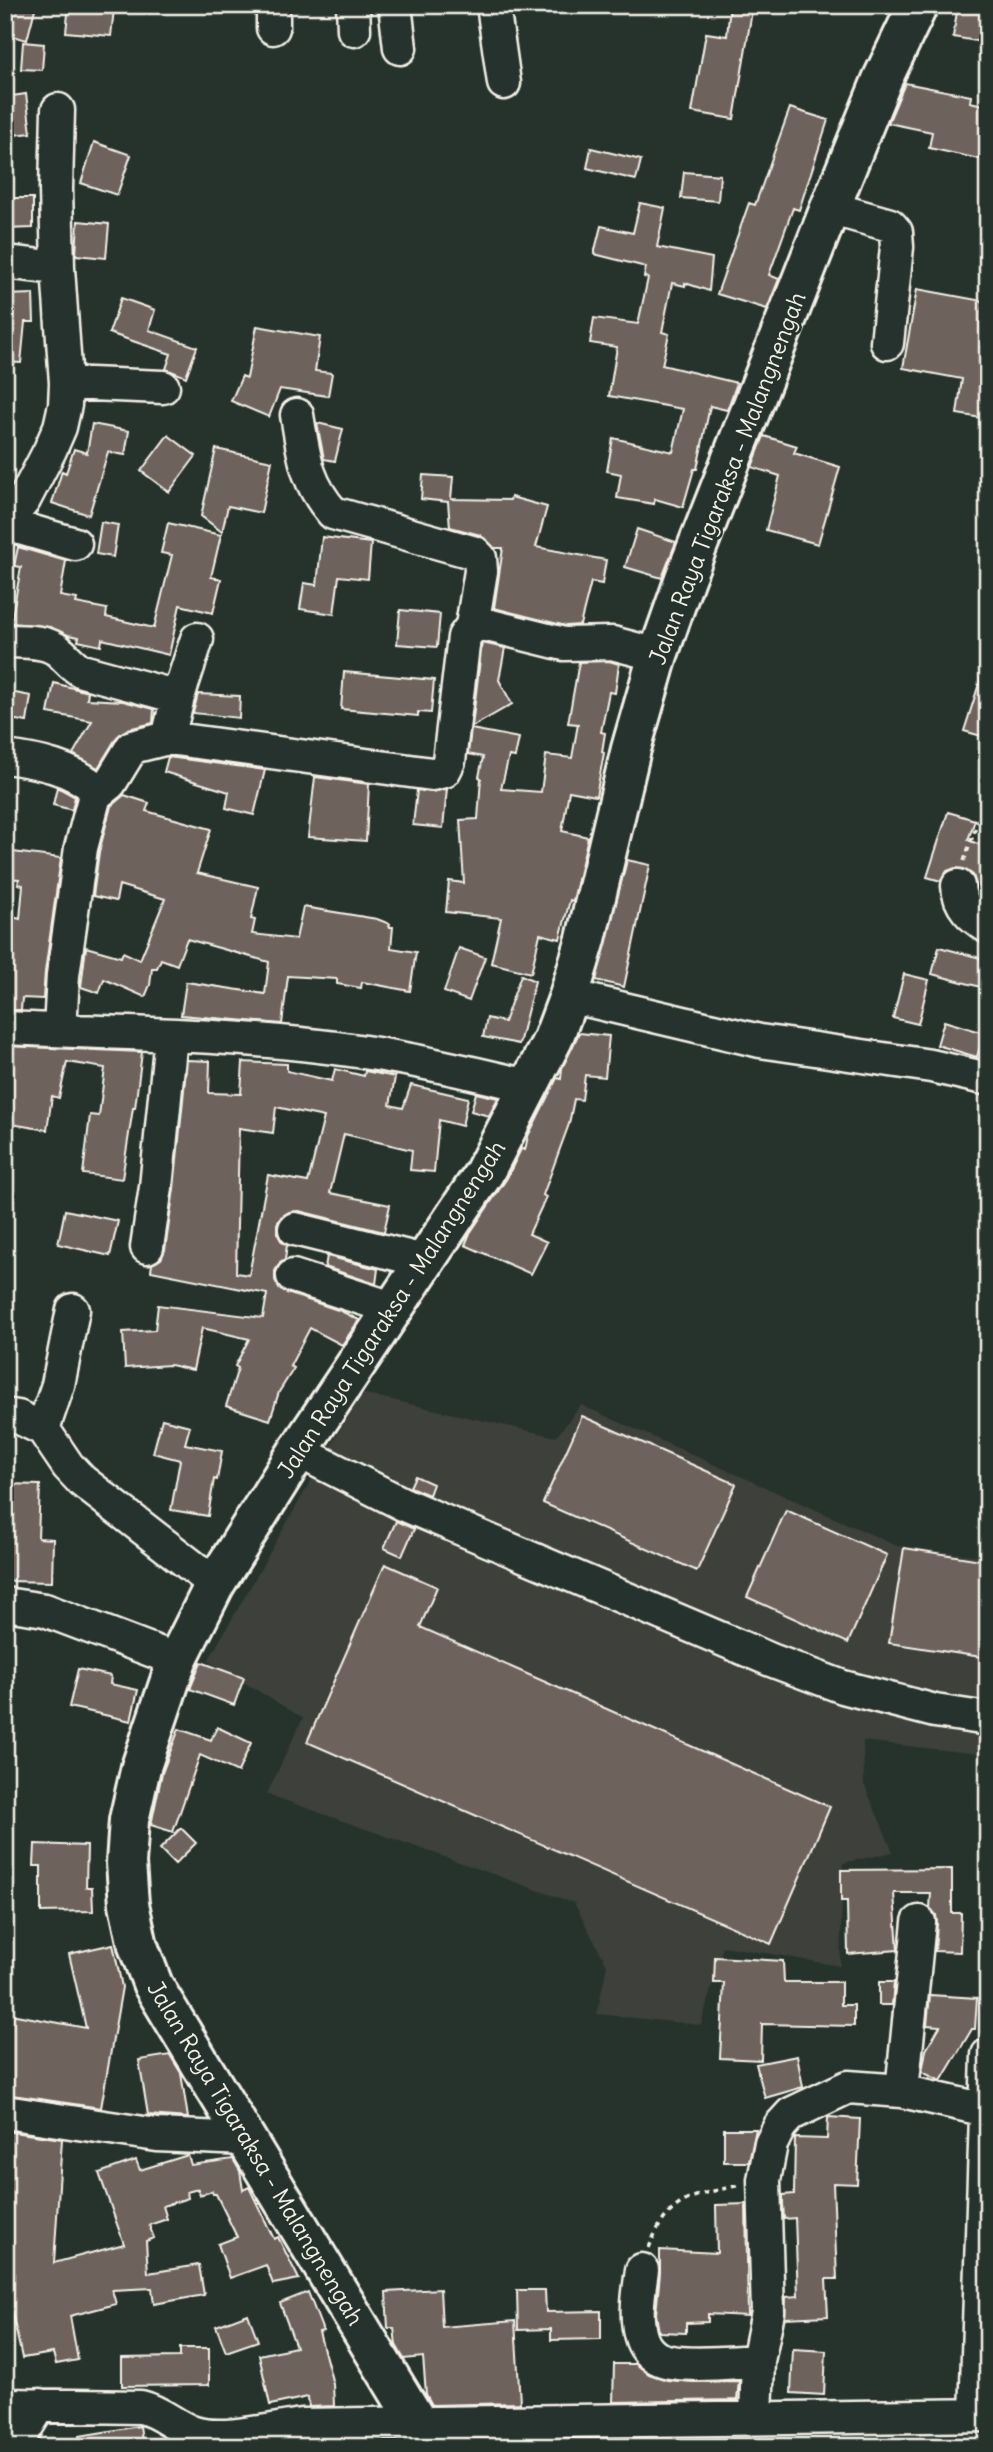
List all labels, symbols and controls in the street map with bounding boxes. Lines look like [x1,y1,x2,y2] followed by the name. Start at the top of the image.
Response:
[642,288,812,668] street label: Jalan Raya Tigaraksa - Malangnengah
[271,1135,511,1483] street label: Jalan Raya Tigaraksa - Malangnengah
[141,1975,371,2331] street label: Jalan Raya Tigaraksa - Malangnengah

